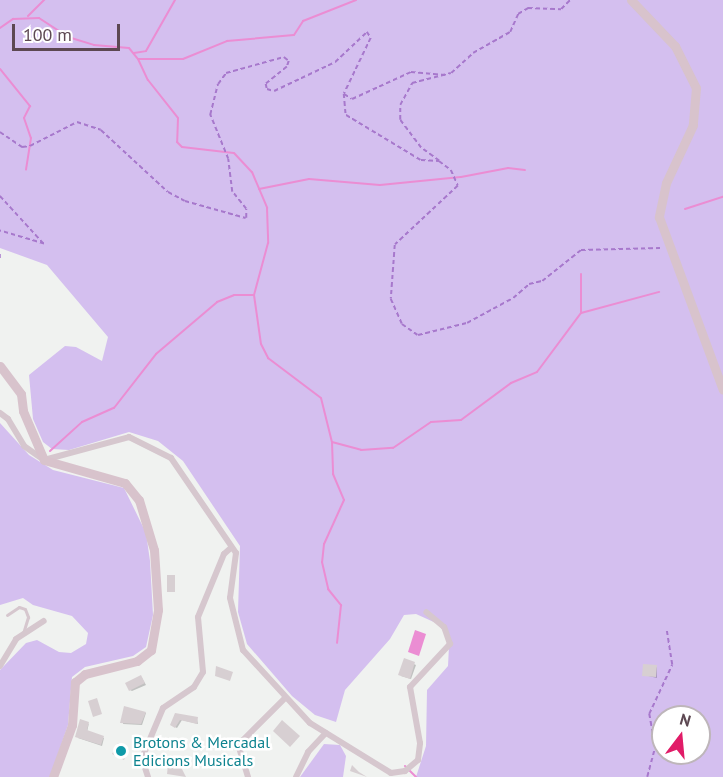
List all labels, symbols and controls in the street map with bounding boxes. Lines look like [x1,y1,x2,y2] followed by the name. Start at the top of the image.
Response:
[15,12,123,50] scale bar
[23,23,72,46] text: 100 m
[651,705,711,765] north arrow
[678,709,693,731] text: N
[133,732,270,770] place label: Brotons & Mercadal Edicions Musicals
[114,744,128,758] marker: Brotons & Mercadal Edicions Musicals

